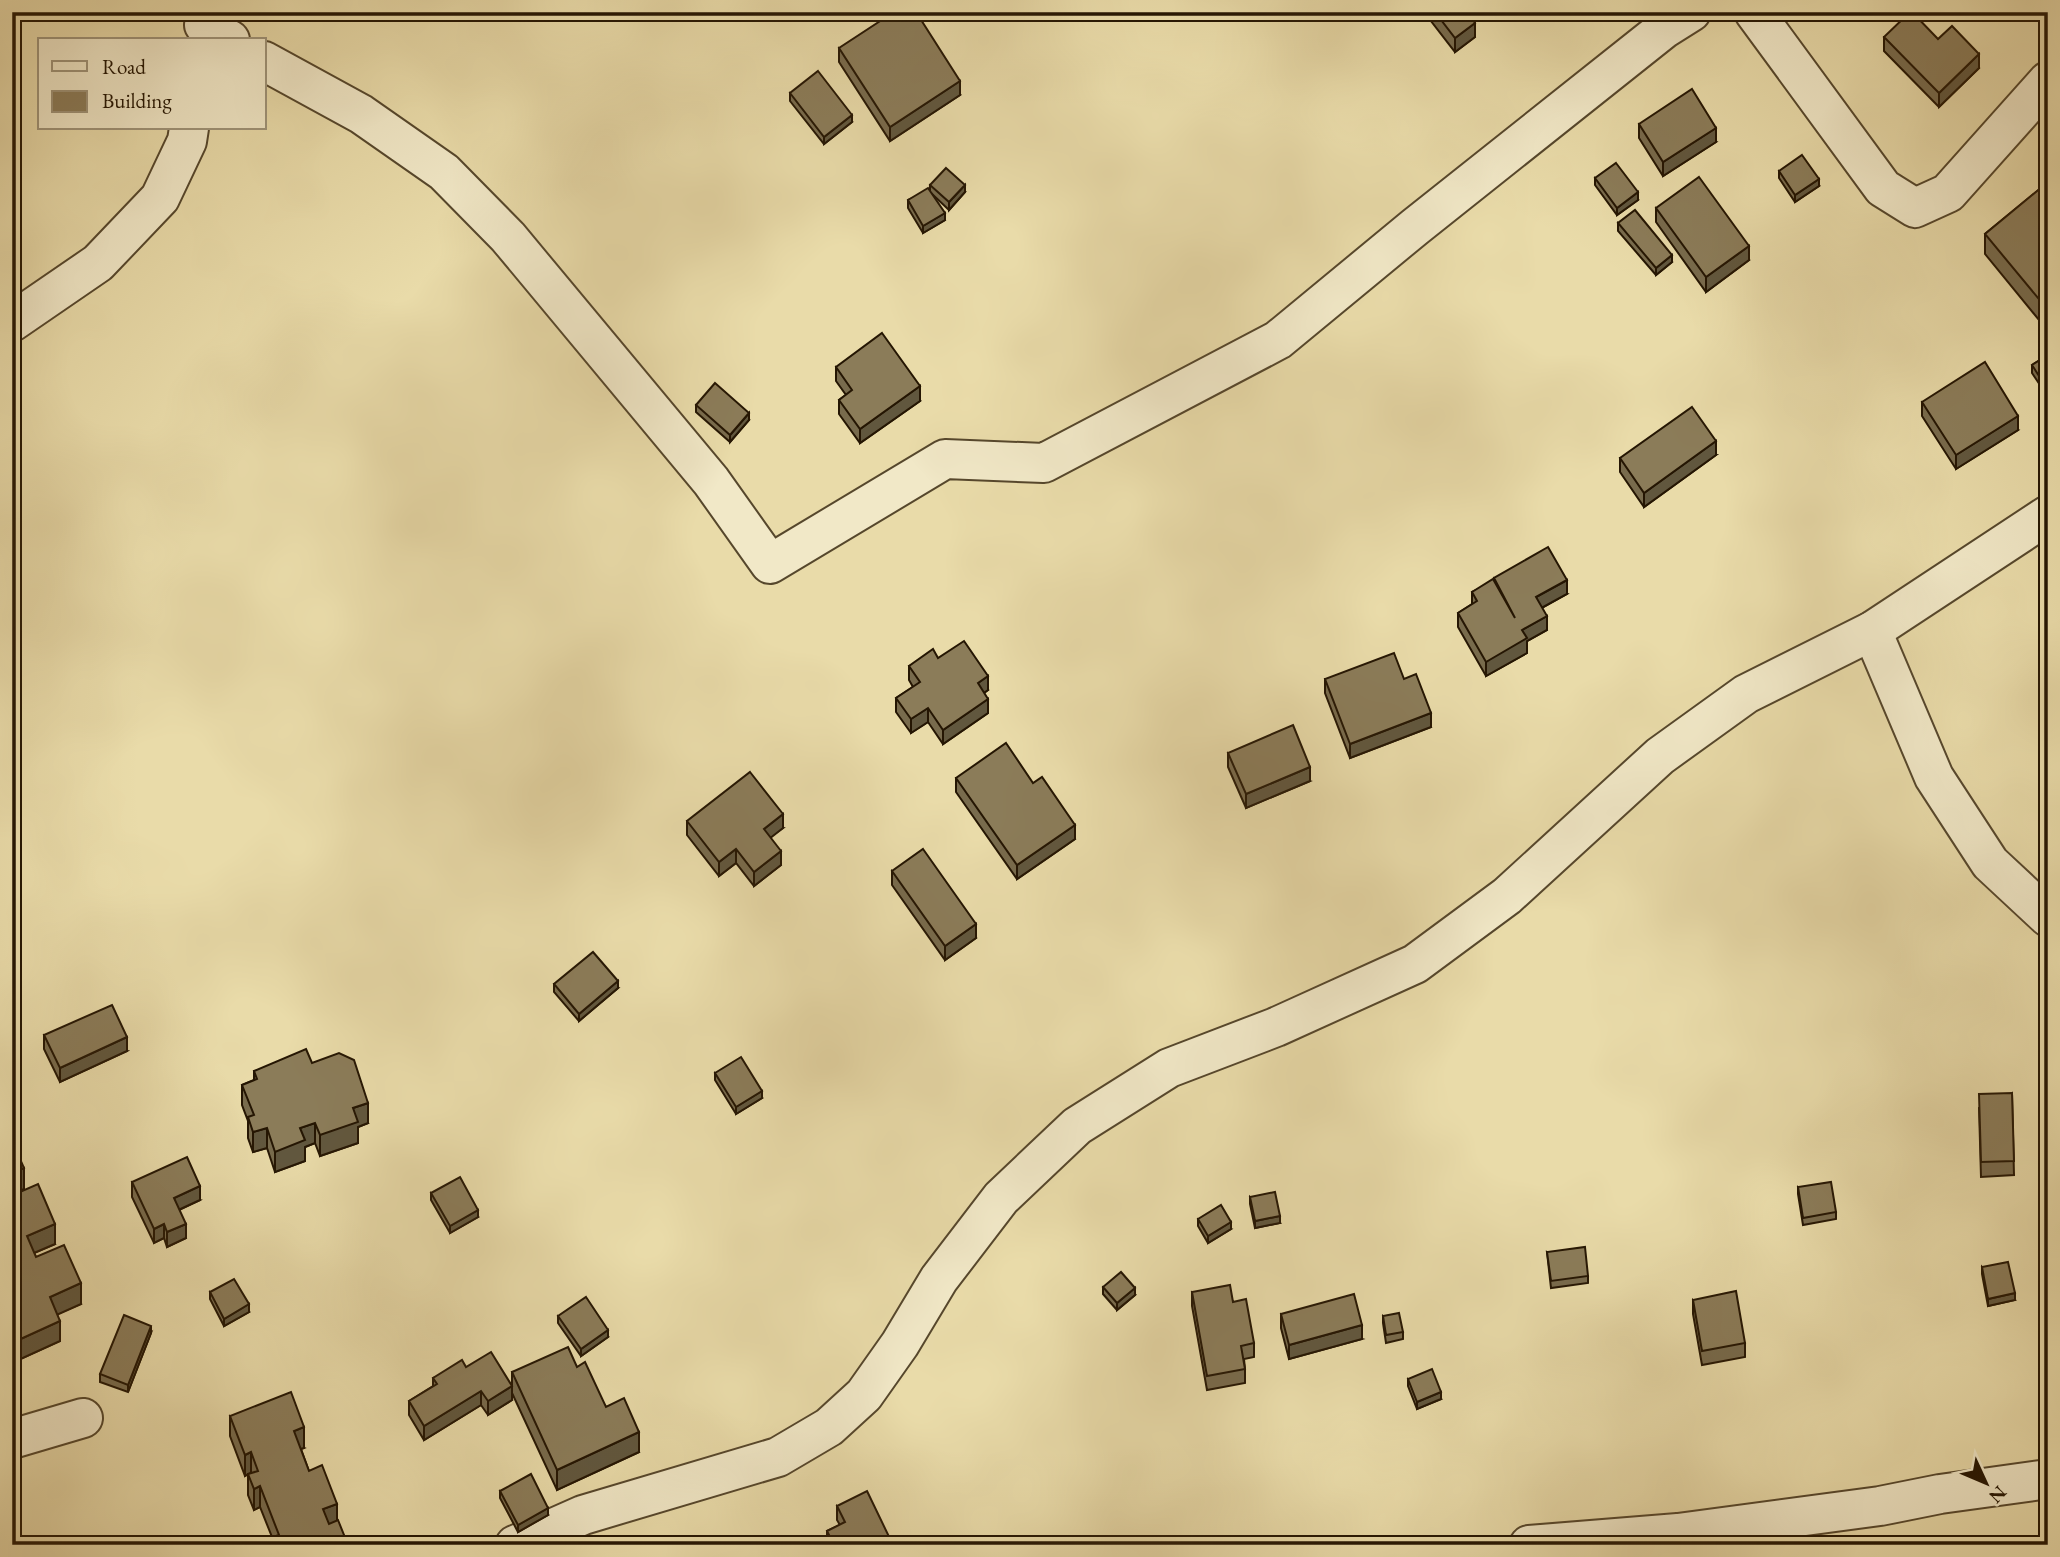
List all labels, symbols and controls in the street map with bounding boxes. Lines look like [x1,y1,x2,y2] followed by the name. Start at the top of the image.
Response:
[38,38,266,130] legend
[102,53,146,80] text: Road
[102,87,172,114] text: Building
[1952,1448,2022,1518] north arrow
[1983,1480,2012,1509] text: N

